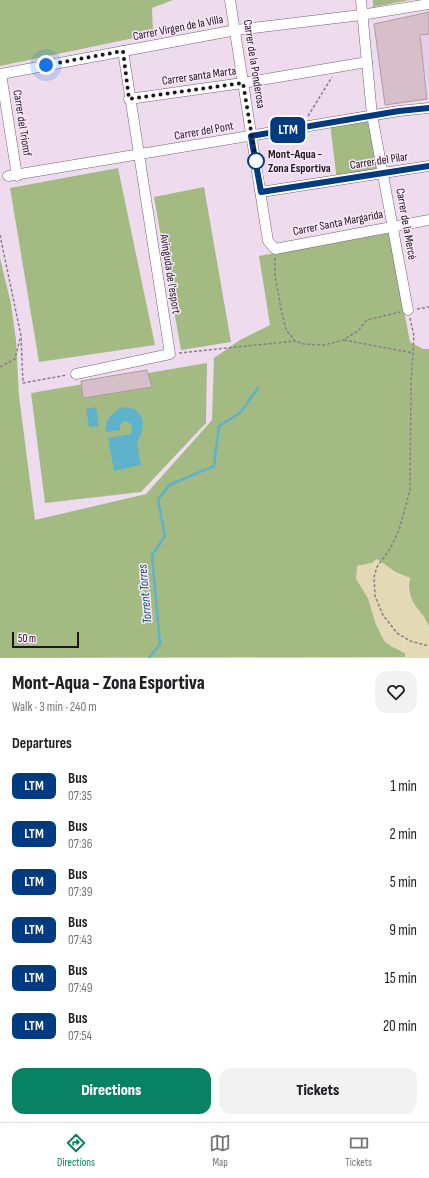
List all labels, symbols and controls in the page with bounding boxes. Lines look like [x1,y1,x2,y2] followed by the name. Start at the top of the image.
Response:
[132,12,225,44] street label: Carrer Virgen de la Villa
[240,19,268,110] street label: Carrer de la Ponderosa
[36,55,56,75] your location
[161,63,237,89] street label: Carrer santa Marta
[9,89,35,158] street label: Carrer del Triomf
[265,117,311,143] line badge: LTM
[173,118,235,144] street label: Carrer del Pont
[278,121,298,138] text: LTM
[268,147,331,176] place label: Mont-Aqua - Zona Esportiva
[349,149,410,173] street label: Carrer del Pilar
[247,152,265,170] marker: Mont-Aqua - Zona Esportiva
[392,187,420,261] street label: Carrer de la Mercè
[292,207,385,239] street label: Carrer Santa Margarida
[156,232,184,315] street label: Avinguda de l'esport
[134,563,156,624] water label: Torrent Torres
[12,630,79,649] scale bar
[18,632,36,645] text: 50 m
[375,671,417,713] button: heart
[12,672,205,695] text: Mont-Aqua - Zona Esportiva
[12,699,97,715] text: Walk · 3 min · 240 m
[12,734,72,753] text: Departures
[68,769,87,788] text: Bus
[24,777,44,794] text: LTM
[391,777,417,796] text: 1 min
[68,788,92,804] text: 07:35
[68,817,87,836] text: Bus
[24,825,44,842] text: LTM
[390,825,417,844] text: 2 min
[68,836,92,852] text: 07:36
[68,865,87,884] text: Bus
[24,873,44,890] text: LTM
[390,873,417,892] text: 5 min
[68,884,93,900] text: 07:39
[68,913,87,932] text: Bus
[24,921,44,938] text: LTM
[389,921,417,940] text: 9 min
[68,932,92,948] text: 07:43
[68,961,87,980] text: Bus
[24,969,44,986] text: LTM
[385,969,417,988] text: 15 min
[68,980,93,996] text: 07:49
[68,1009,87,1028] text: Bus
[24,1017,44,1034] text: LTM
[383,1017,417,1036] text: 20 min
[68,1028,92,1044] text: 07:54
[12,1068,211,1114] button: Directions
[219,1068,417,1114] button: Tickets
[57,1132,95,1169] tab: Directions
[209,1132,231,1169] tab: Map
[345,1132,372,1169] tab: Tickets

